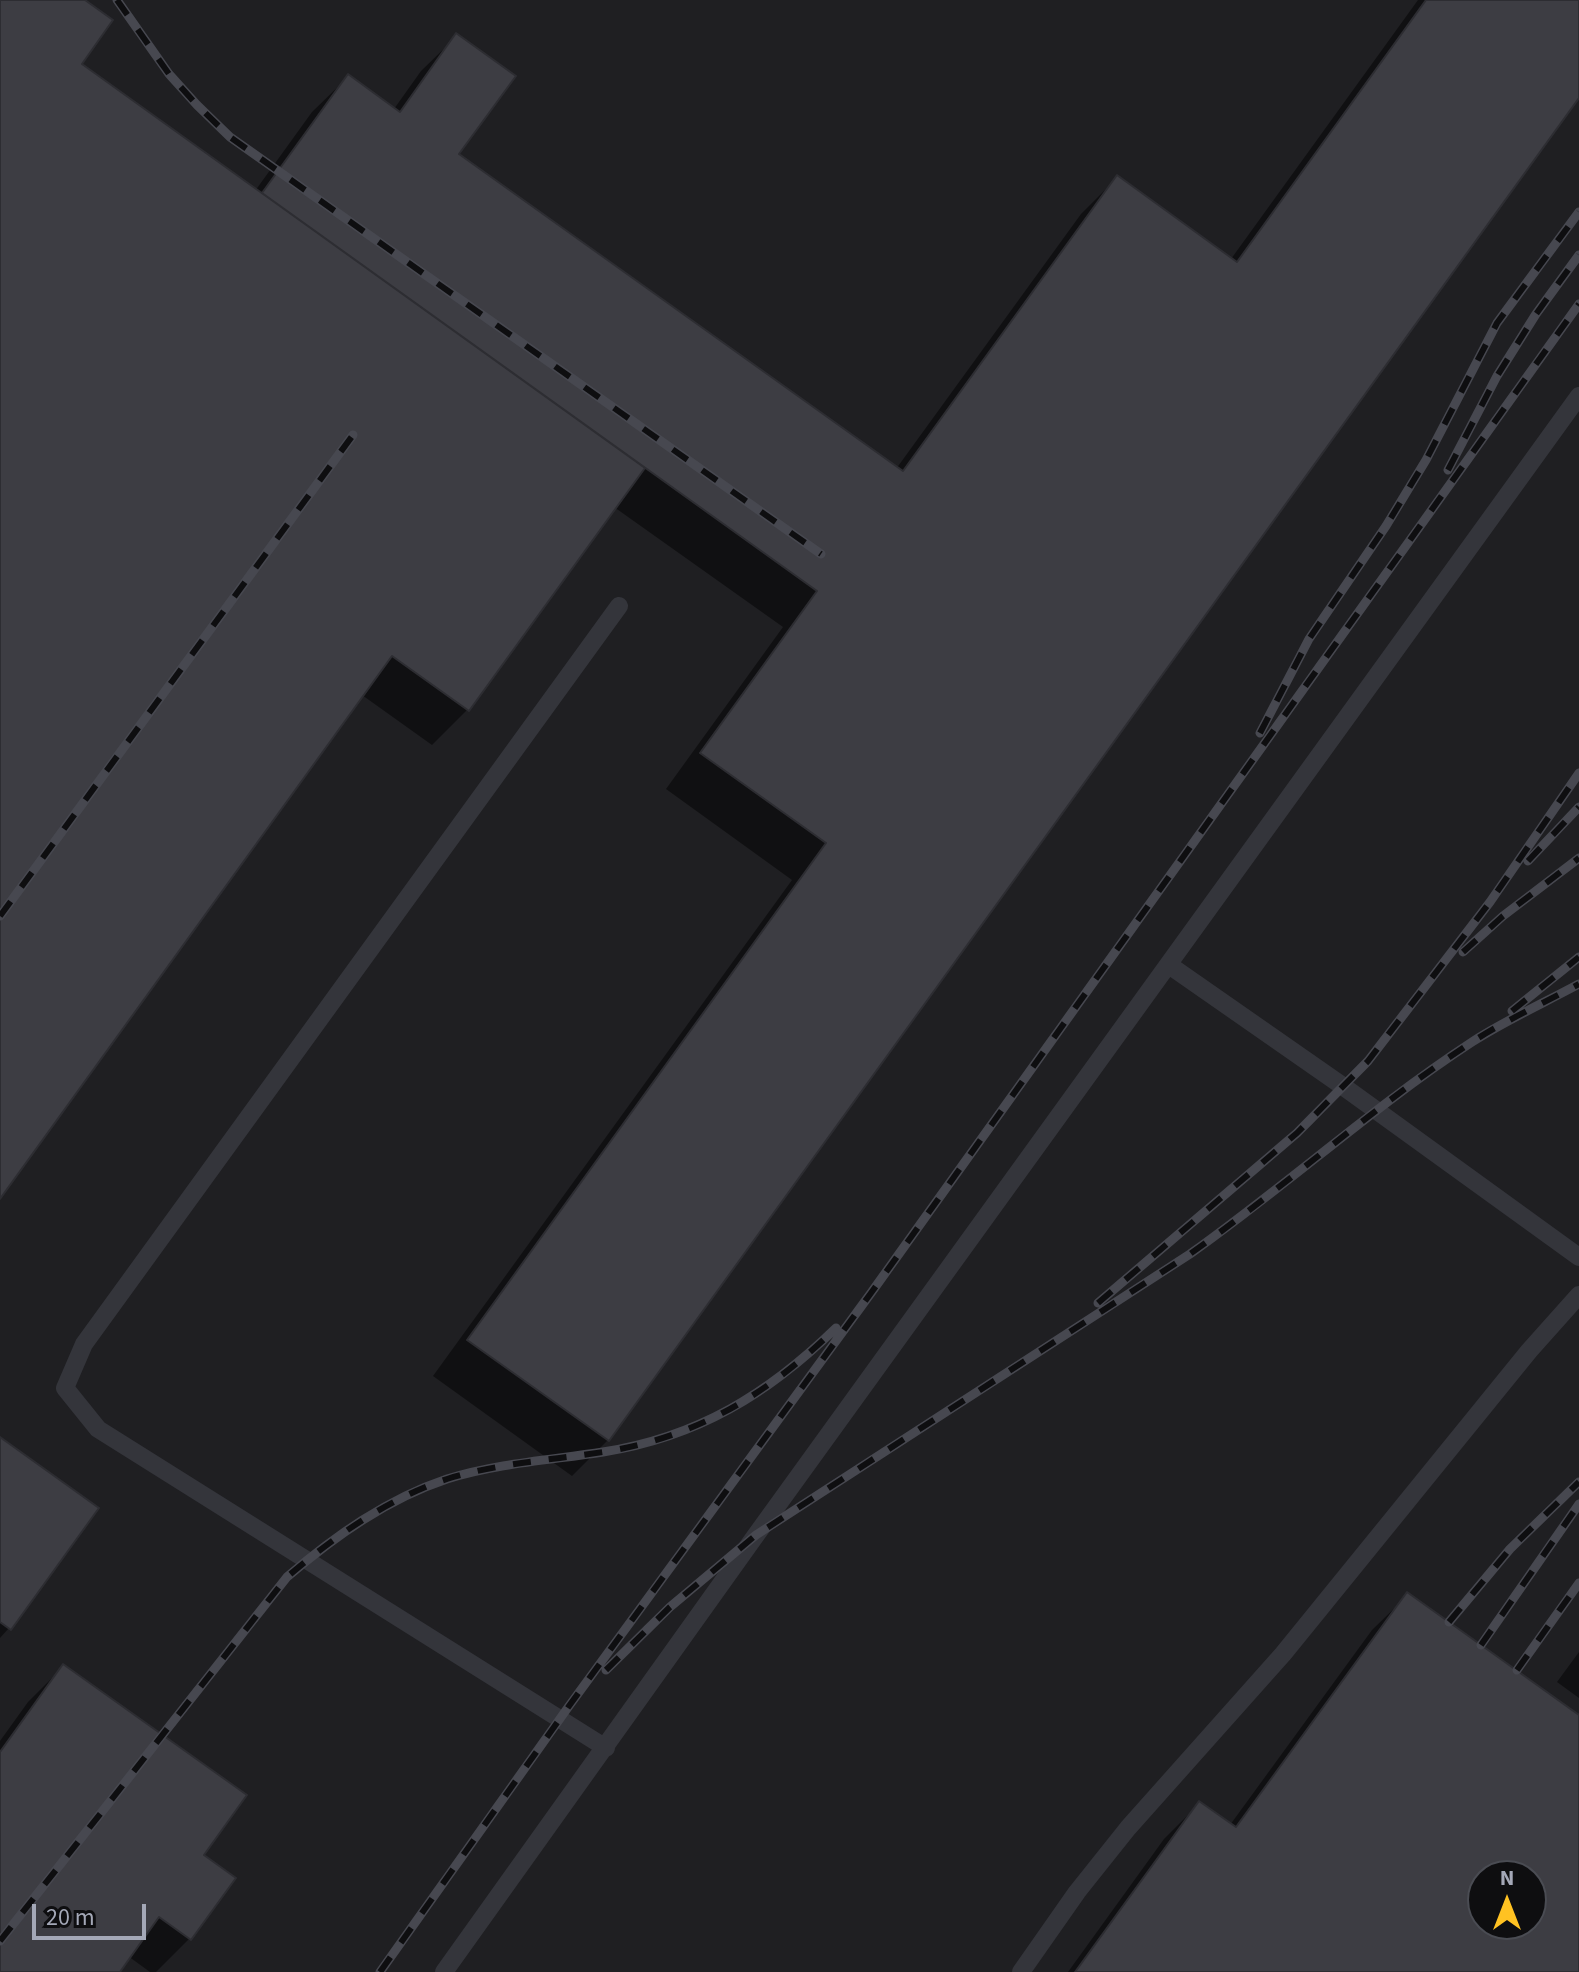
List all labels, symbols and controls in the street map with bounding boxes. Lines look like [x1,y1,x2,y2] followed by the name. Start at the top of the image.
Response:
[1467,1860,1547,1940] north arrow
[1500,1862,1514,1894] text: N
[36,1888,150,1938] scale bar
[46,1900,95,1935] text: 20 m

